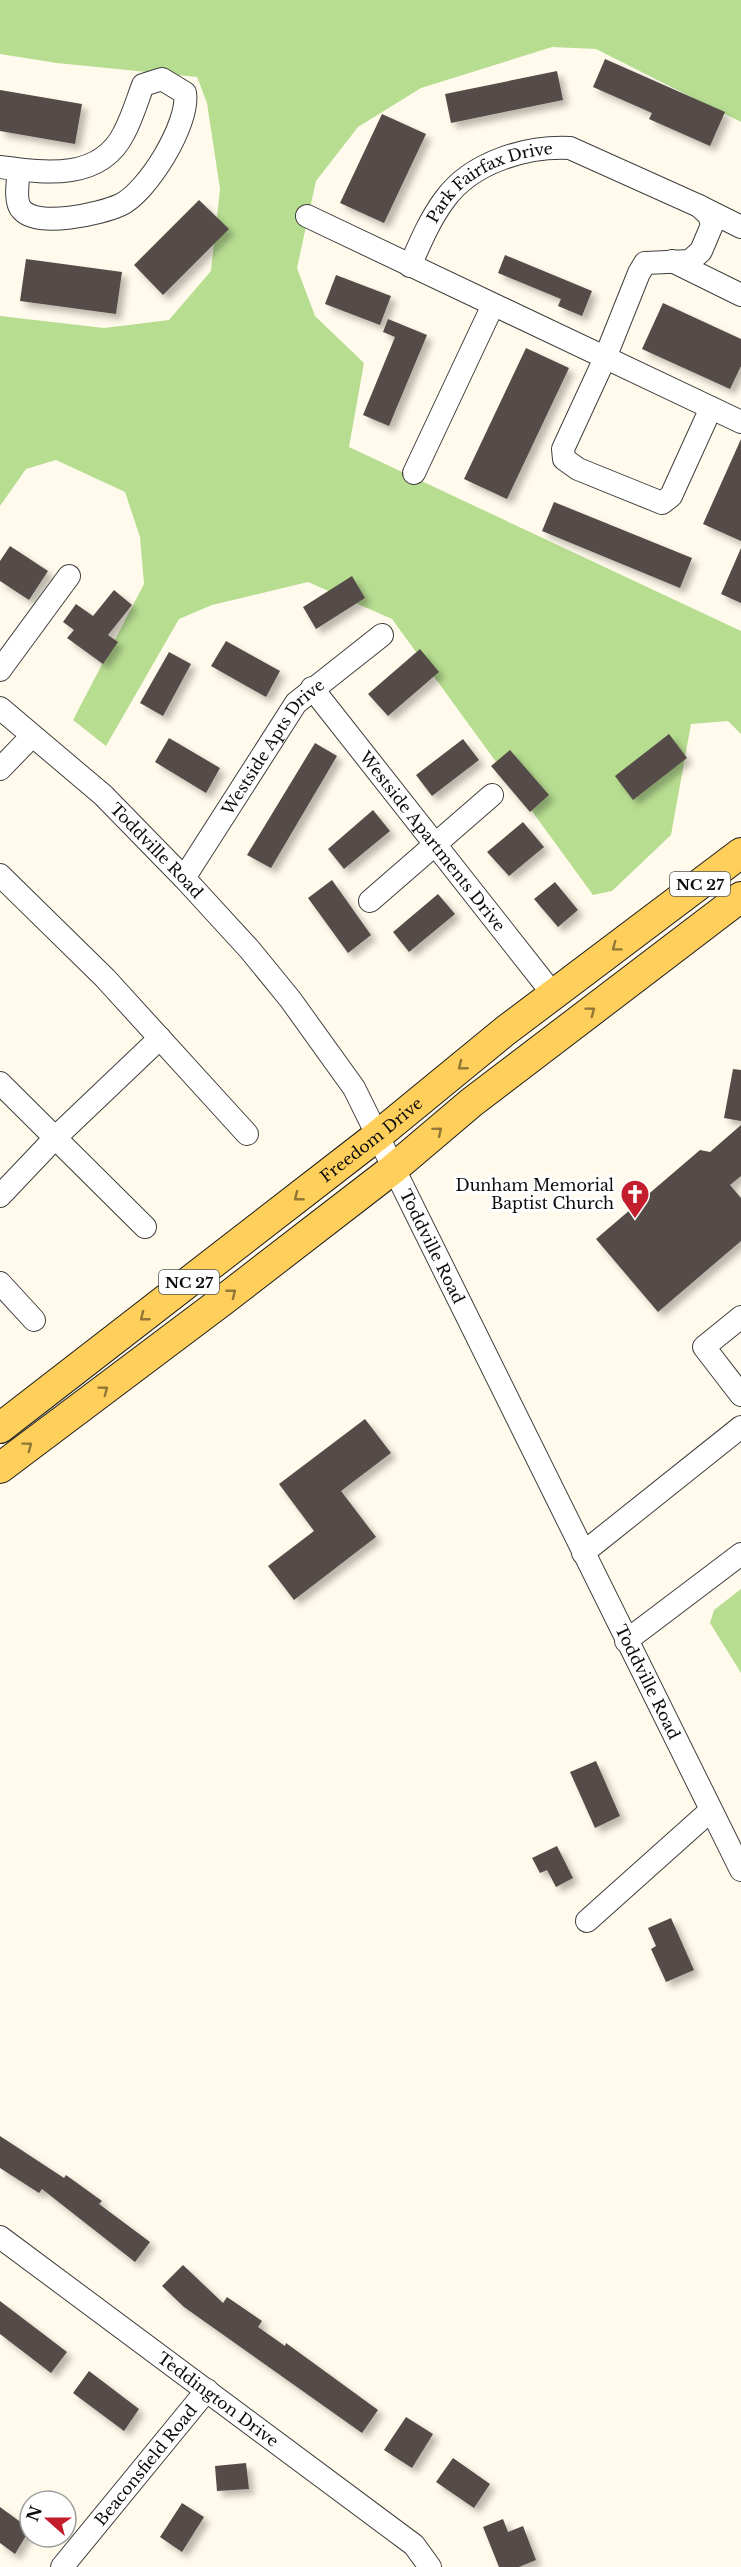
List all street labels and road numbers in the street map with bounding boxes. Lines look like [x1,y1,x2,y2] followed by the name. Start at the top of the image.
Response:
[422,138,554,226] street label: Park Fairfax Drive
[217,675,328,819] street label: Westside Apts Drive
[355,746,510,935] street label: Westside Apartments Drive
[106,798,208,902] street label: Toddville Road
[670,872,730,896] road number: NC 27
[316,1093,426,1186] street label: Freedom Drive
[396,1186,469,1307] street label: Toddville Road
[159,1270,219,1294] road number: NC 27
[611,1621,685,1743] street label: Toddville Road
[154,2348,283,2451] street label: Teddington Drive
[90,2400,201,2529] street label: Beaconsfield Road

